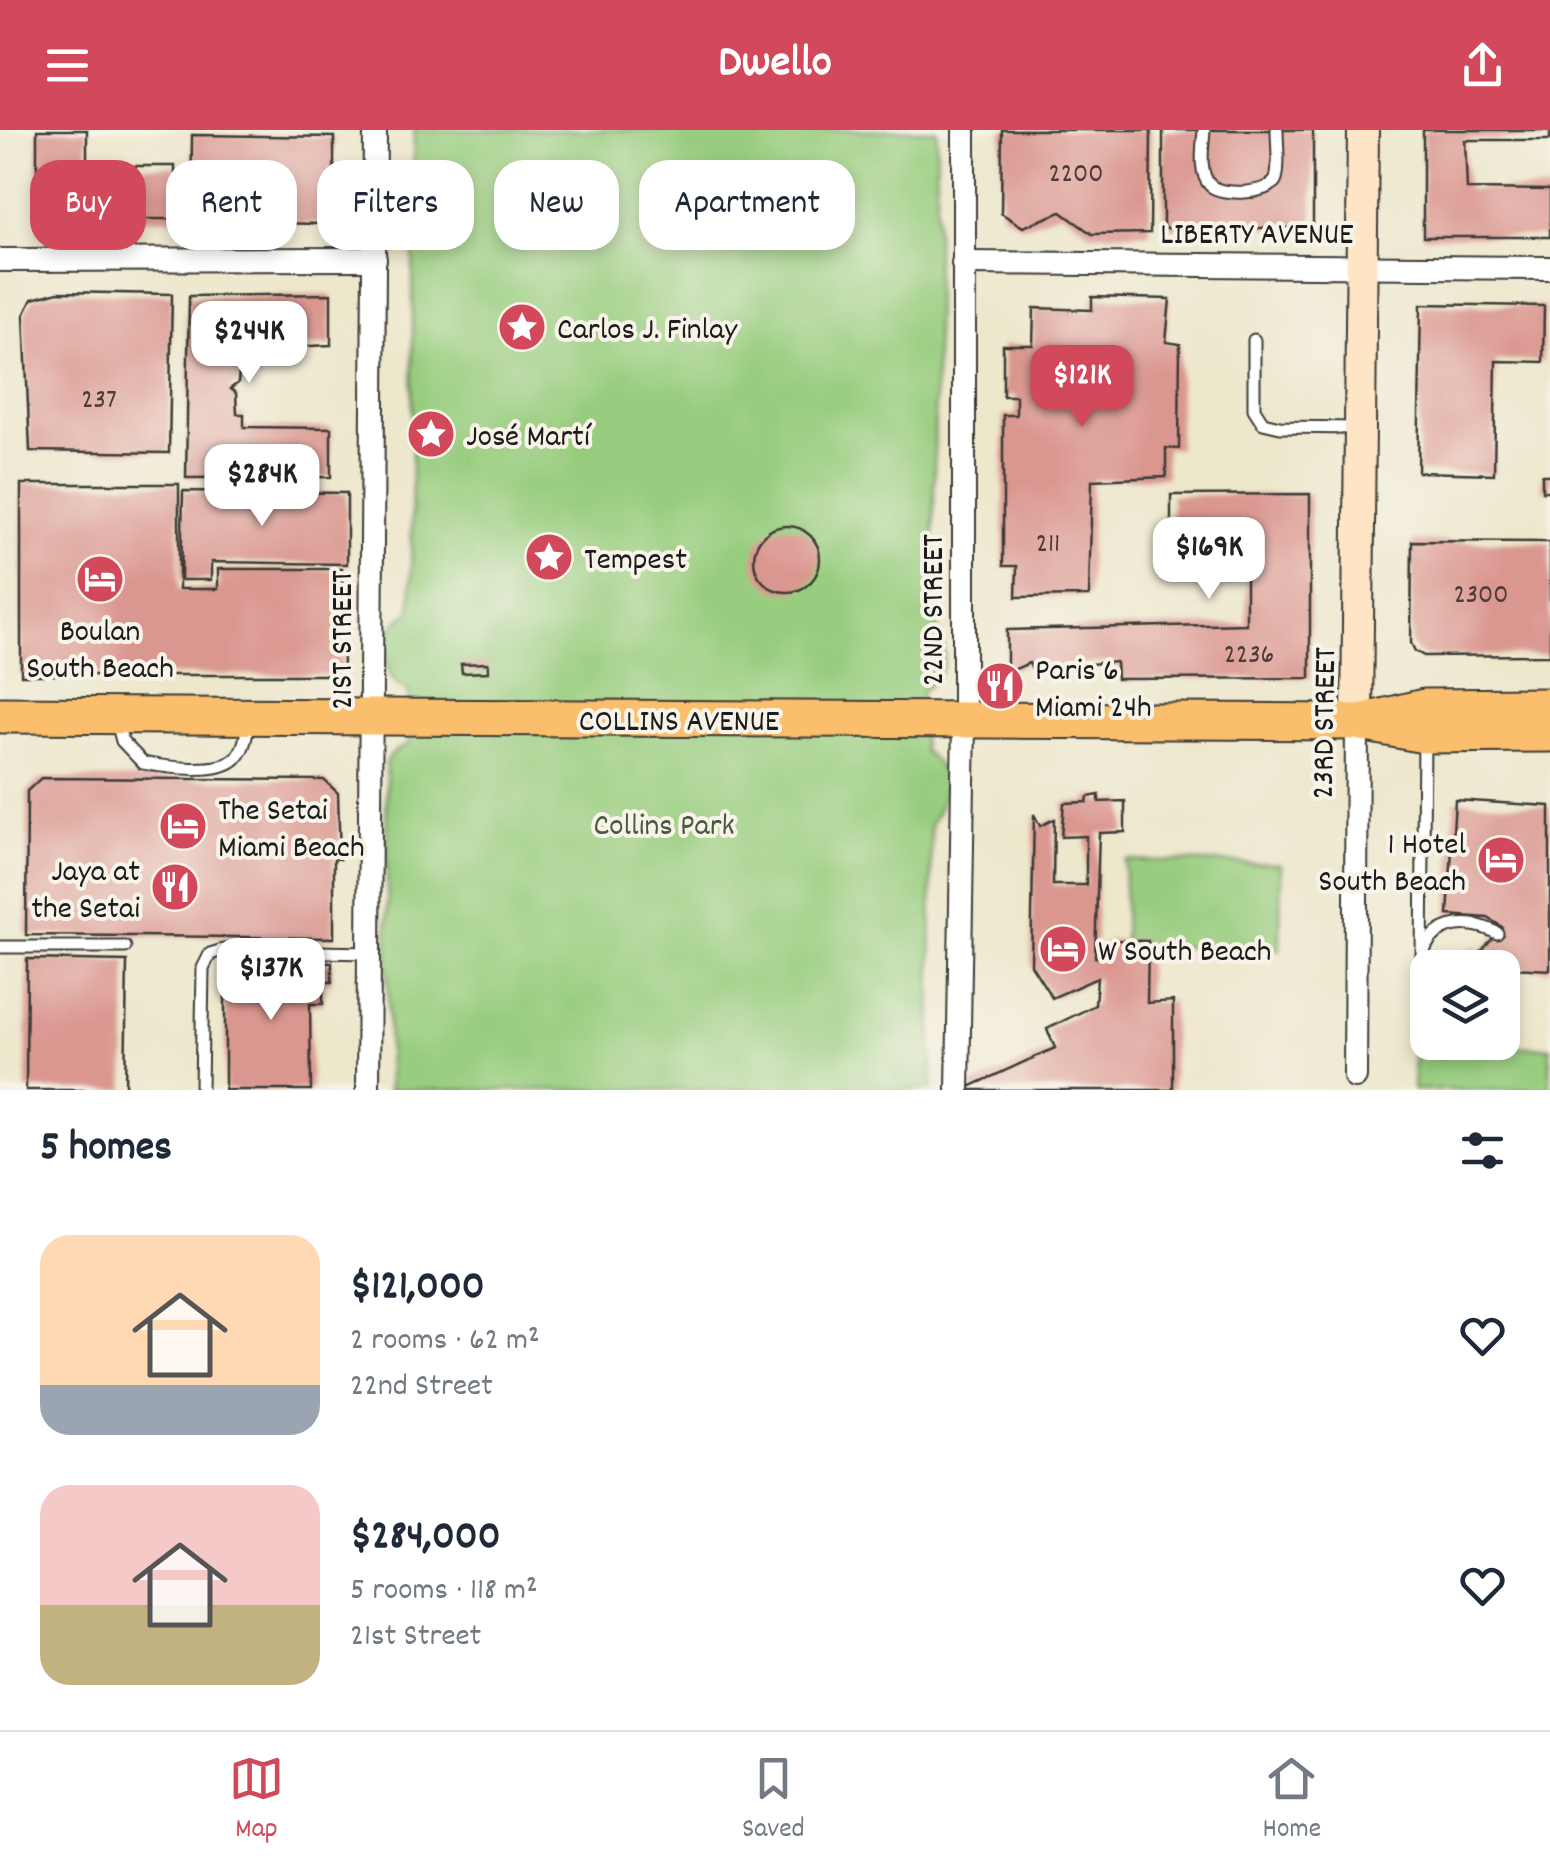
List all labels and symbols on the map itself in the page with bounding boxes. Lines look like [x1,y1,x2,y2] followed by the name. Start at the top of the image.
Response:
[1049,156,1104,196] house number: 2200
[1160,214,1354,260] street label: LIBERTY AVENUE
[179,301,319,386] pin: $244K
[496,301,548,353] place icon: Carlos J. Finlay
[557,309,738,355] place label: Carlos J. Finlay
[1012,345,1152,430] pin: $121K
[81,382,117,422] house number: 237
[405,408,457,460] place icon: José Martí
[466,416,592,462] place label: José Martí
[192,444,332,529] pin: $284K
[1139,517,1279,602] pin: $169K
[1036,526,1060,566] house number: 211
[523,531,575,583] place icon: Tempest
[913,534,959,686] street label: 22ND STREET
[584,539,687,585] place label: Tempest
[74,553,126,605] hotel icon: Boulan South Beach
[322,570,368,710] street label: 21ST STREET
[1453,577,1509,617] house number: 2300
[26,611,174,694] place label: Boulan South Beach
[1224,637,1274,677] house number: 2236
[1303,647,1351,799] street label: 23RD STREET
[1035,650,1152,733] place label: Paris 6 Miami 24h
[974,660,1026,712] restaurant icon: Paris 6 Miami 24h
[579,701,780,747] street label: COLLINS AVENUE
[218,790,365,873] place label: The Setai Miami Beach
[157,800,209,852] hotel icon: The Setai Miami Beach
[593,805,735,851] park label: Collins Park
[1318,824,1466,907] place label: 1 Hotel South Beach
[1475,834,1527,886] hotel icon: 1 Hotel South Beach
[31,851,140,934] place label: Jaya at the Setai
[149,861,201,913] restaurant icon: Jaya at the Setai
[1037,923,1089,975] hotel icon: W South Beach
[1098,931,1271,977] place label: W South Beach
[201,938,341,1023] pin: $137K

